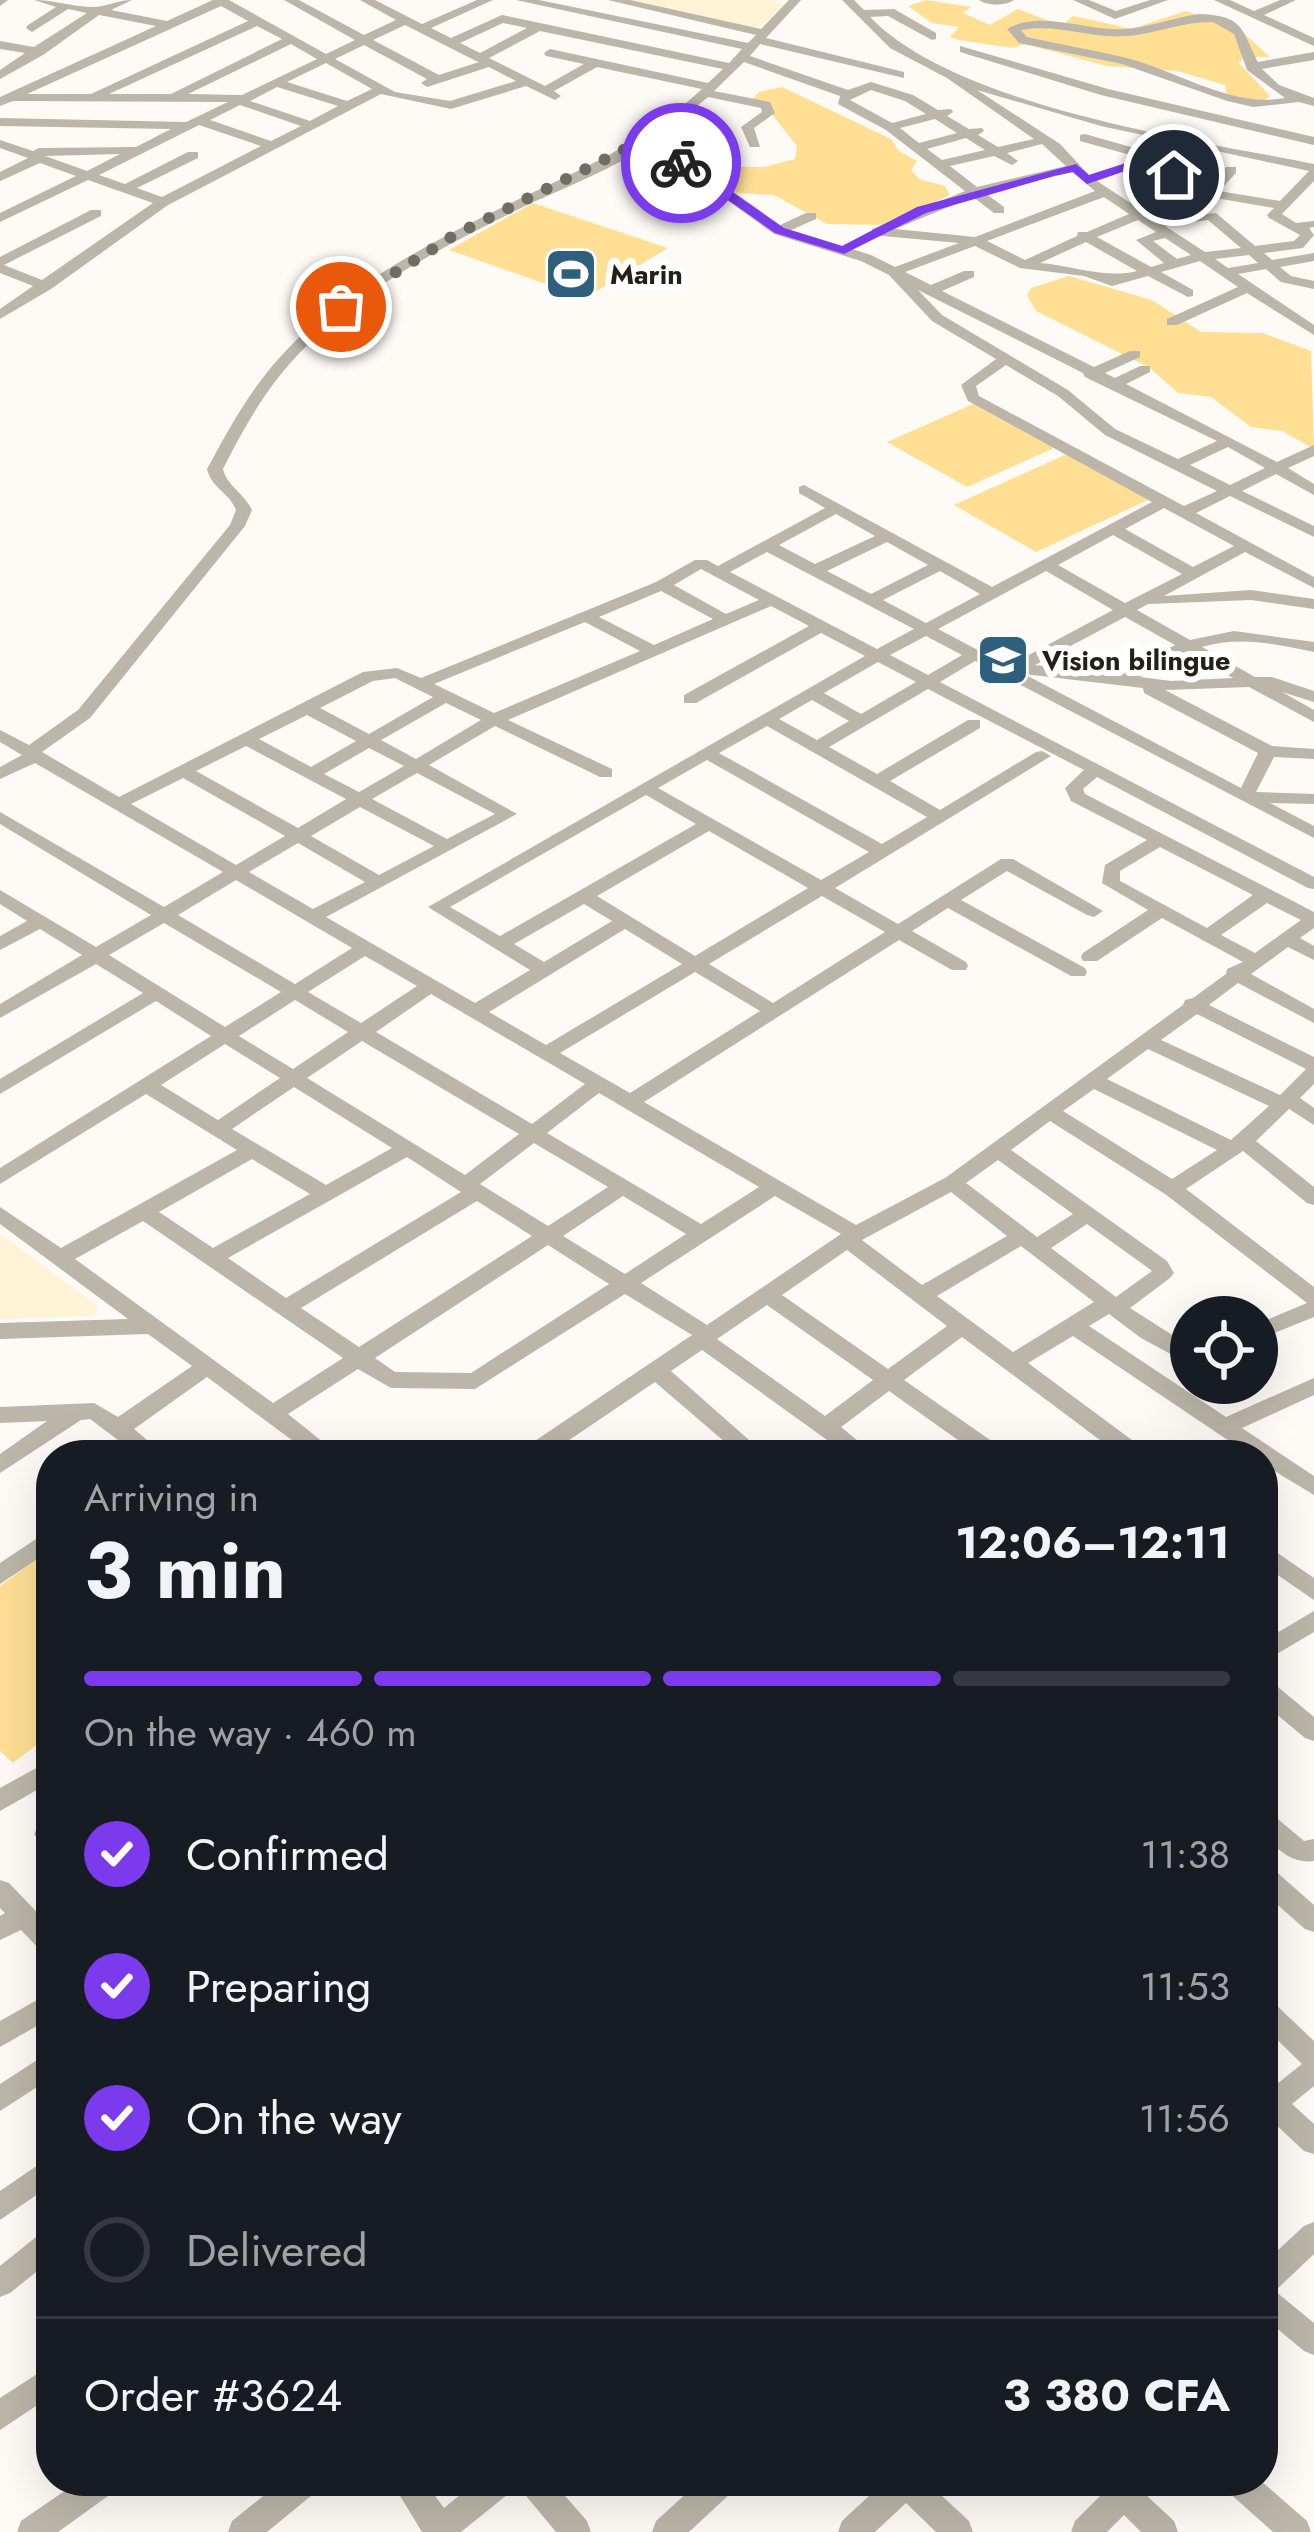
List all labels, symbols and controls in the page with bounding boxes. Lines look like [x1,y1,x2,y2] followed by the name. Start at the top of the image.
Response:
[621,103,741,223] courier
[1123,124,1225,226] pin
[648,130,714,196] icon: bike
[1141,142,1207,208] icon: home
[543,246,599,302] sports icon: Marin
[610,255,683,294] place label: Marin
[290,256,392,358] pin
[308,274,374,340] icon: bag
[975,632,1031,688] school or university icon: Vision bilingue
[1041,641,1230,680] place label: Vision bilingue
[1170,1296,1278,1404] map controls
[1170,1296,1278,1404] button: locate
[84,1469,259,1526] text: Arriving in
[955,1510,1230,1575] text: 12:06–12:11
[84,1515,286,1627] text: 3 min
[84,1704,417,1761] text: On the way · 460 m
[84,1821,150,1887] icon: check
[186,1822,389,1887] text: Confirmed
[1141,1826,1230,1883] text: 11:38
[84,1953,150,2019] icon: check
[186,1954,371,2019] text: Preparing
[1140,1958,1230,2015] text: 11:53
[84,2085,150,2151] icon: check
[186,2086,402,2151] text: On the way
[1139,2090,1230,2147] text: 11:56
[186,2218,368,2283] text: Delivered
[84,2363,342,2428] text: Order #3624
[1003,2363,1230,2428] text: 3 380 CFA

